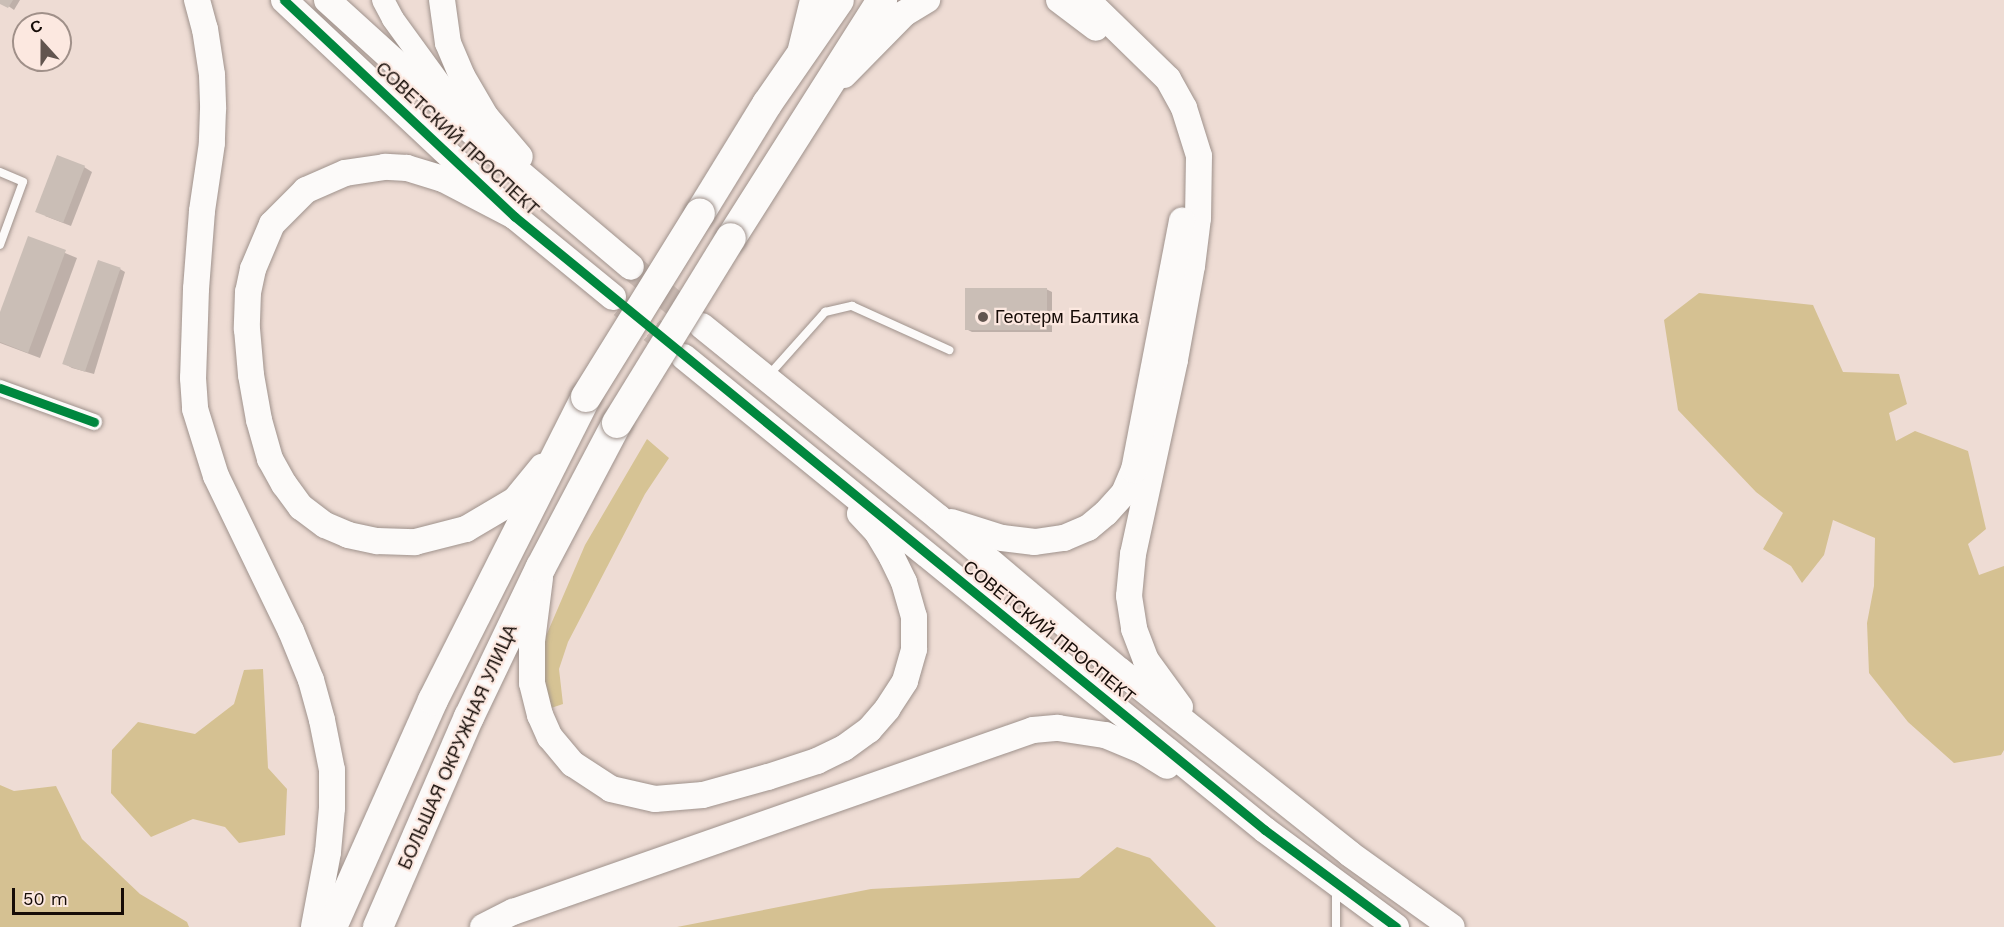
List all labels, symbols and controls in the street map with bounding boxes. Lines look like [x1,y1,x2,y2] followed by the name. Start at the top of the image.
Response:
[12,12,72,72] north arrow
[27,16,45,38] text: С
[371,58,543,220] street label: СОВЕТСКИЙ ПРОСПЕКТ
[995,306,1139,328] place label: Геотерм Балтика
[976,310,990,324] marker: Геотерм Балтика
[959,556,1139,708] street label: СОВЕТСКИЙ ПРОСПЕКТ
[394,621,522,873] street label: БОЛЬШАЯ ОКРУЖНАЯ УЛИЦА
[15,876,128,914] scale bar
[23,888,68,909] text: 50 m

